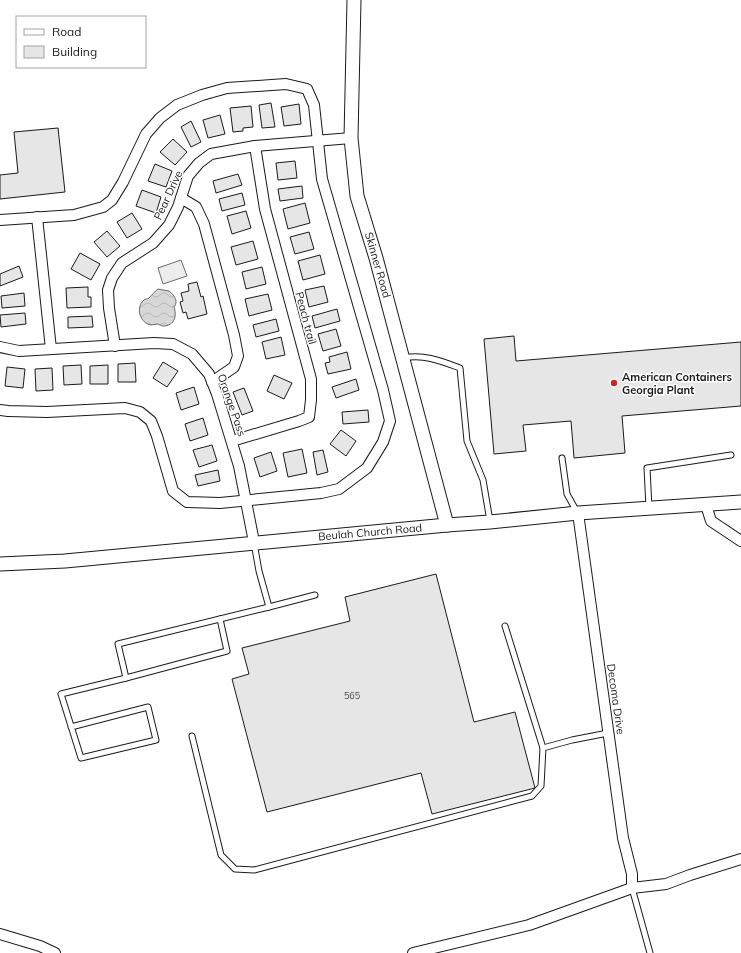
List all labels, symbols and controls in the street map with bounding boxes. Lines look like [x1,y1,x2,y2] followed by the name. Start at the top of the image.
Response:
[16,16,146,68] legend
[52,24,81,39] text: Road
[52,44,97,59] text: Building
[150,168,186,222] street label: Pear Drive
[362,230,394,300] street label: Skinner Road
[292,290,320,346] street label: Peach trail
[622,370,732,397] place label: American Containers Georgia Plant
[215,372,249,438] street label: Orange Pass
[609,378,619,388] marker: American Containers Georgia Plant
[317,520,423,544] street label: Beulah Church Road
[604,663,628,735] street label: Decoma Drive
[344,690,361,701] house number: 565

